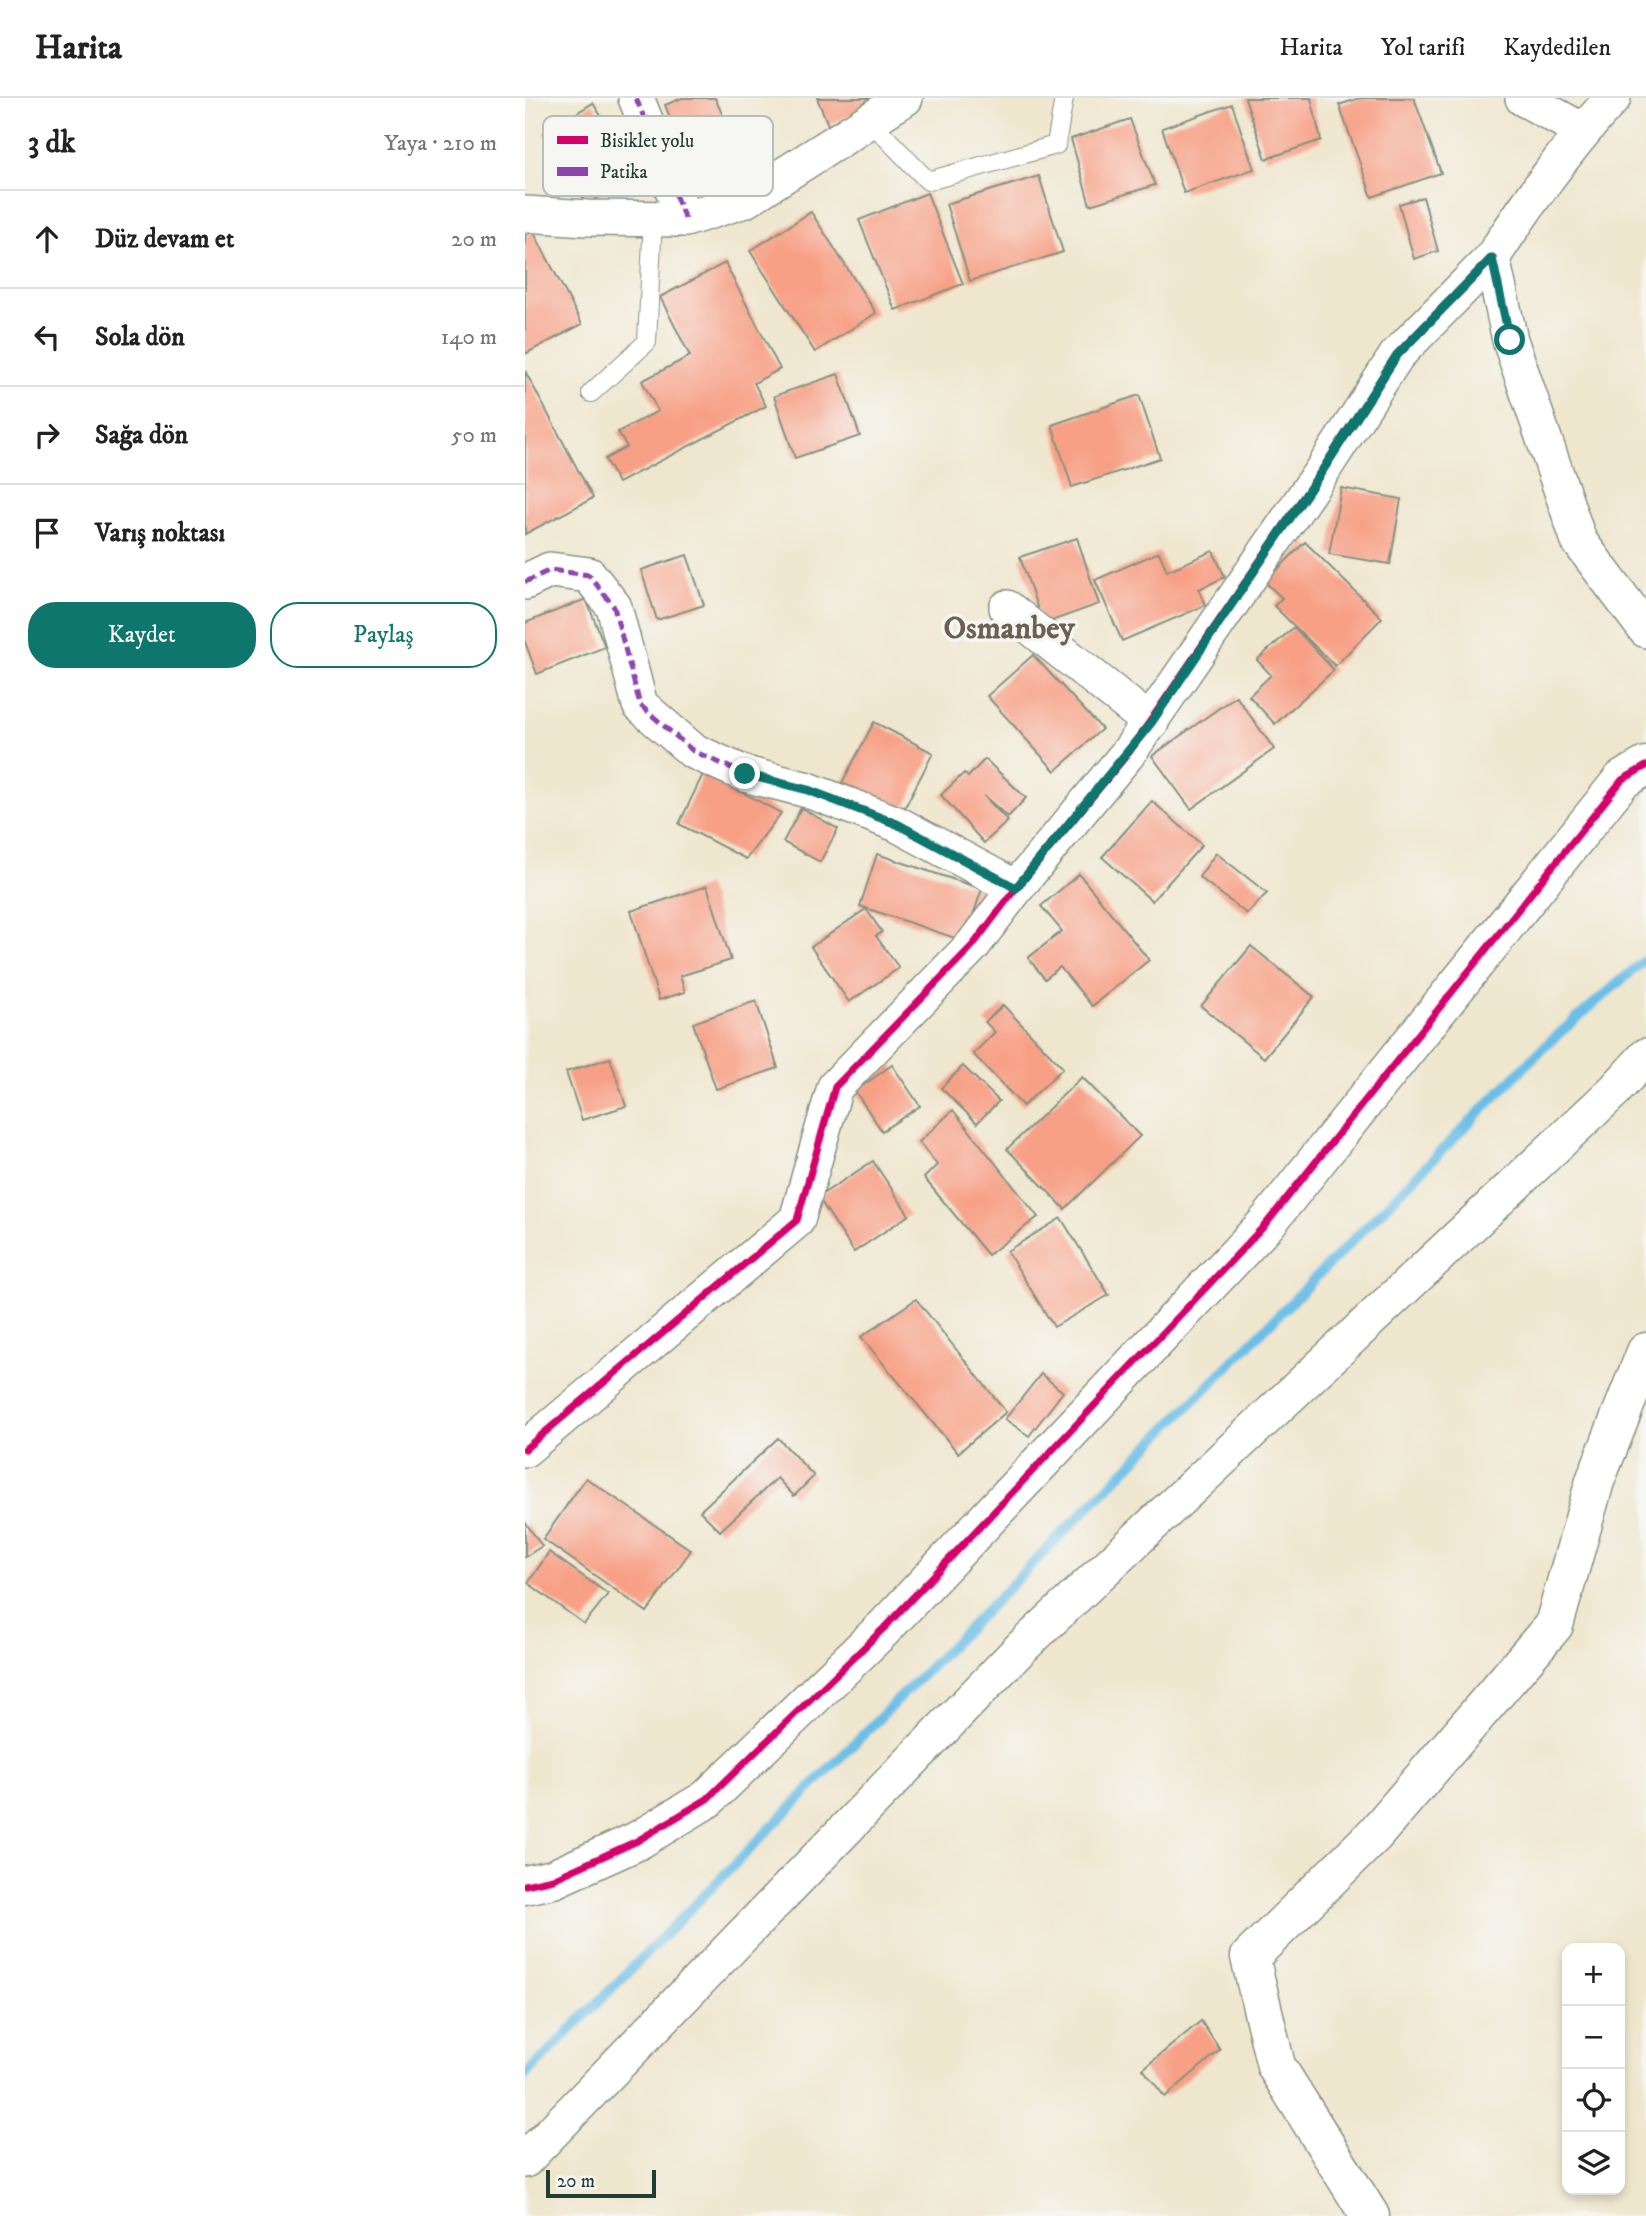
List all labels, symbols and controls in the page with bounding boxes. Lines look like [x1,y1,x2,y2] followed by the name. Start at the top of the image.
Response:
[35,28,122,69] text: Harita
[1279,33,1343,63] text: Harita
[1381,33,1465,63] text: Yol tarifi
[1503,33,1611,63] text: Kaydedilen
[543,116,773,196] legend
[28,125,75,162] text: 3 dk
[384,129,497,158] text: Yaya · 210 m
[600,130,694,153] text: Bisiklet yolu
[600,161,648,184] text: Patika
[28,220,66,258] icon: ahead
[95,223,234,256] text: Düz devam et
[451,225,497,254] text: 20 m
[28,318,66,356] icon: left
[95,321,185,354] text: Sola dön
[441,323,497,352] text: 140 m
[1494,324,1525,355] route start
[28,416,66,454] icon: right
[95,419,188,452] text: Sağa dön
[451,421,497,450] text: 50 m
[28,514,66,552] icon: arrive
[95,517,225,550] text: Varış noktası
[28,602,256,668] button: Kaydet
[270,602,497,668] button: Paylaş
[943,609,1075,649] district label: Osmanbey
[729,758,760,789] route end
[1562,1943,1625,2195] map controls
[1562,1943,1625,2006] button: +
[1562,2006,1625,2069] button: −
[1562,2069,1625,2132] button: locate
[1562,2132,1625,2195] button: layers
[546,2167,656,2199] scale bar
[557,2170,595,2193] text: 20 m

